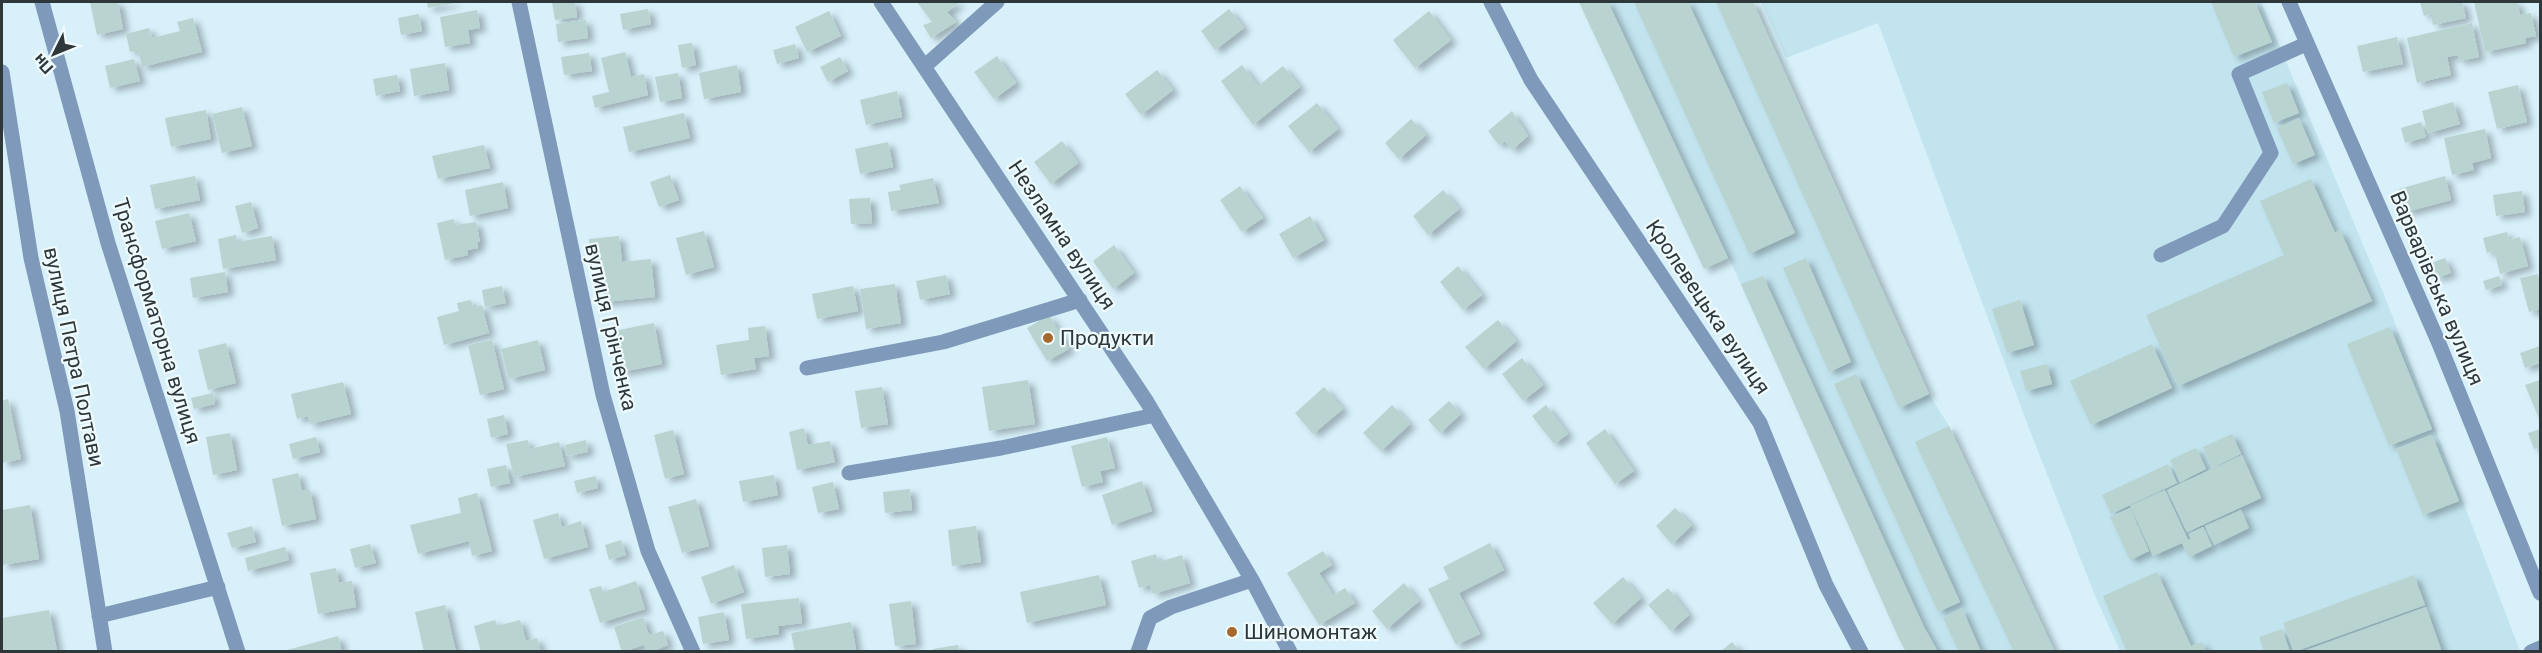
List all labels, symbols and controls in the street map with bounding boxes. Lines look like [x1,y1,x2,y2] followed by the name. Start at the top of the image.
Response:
[24,24,84,84] north arrow
[29,50,57,78] text: Пн
[1003,156,1121,314] street label: Незламна вулиця
[2385,187,2489,389] street label: Варварівська вулиця
[108,195,206,447] street label: Трансформаторна вулиця
[1641,215,1775,399] street label: Кролевецька вулиця
[580,241,642,413] street label: вулиця Грінченка
[39,245,109,469] street label: вулиця Петра Полтави
[1060,326,1154,350] place label: Продукти
[1041,331,1055,345] marker: Продукти
[1244,620,1377,644] place label: Шиномонтаж
[1225,625,1239,639] marker: Шиномонтаж

